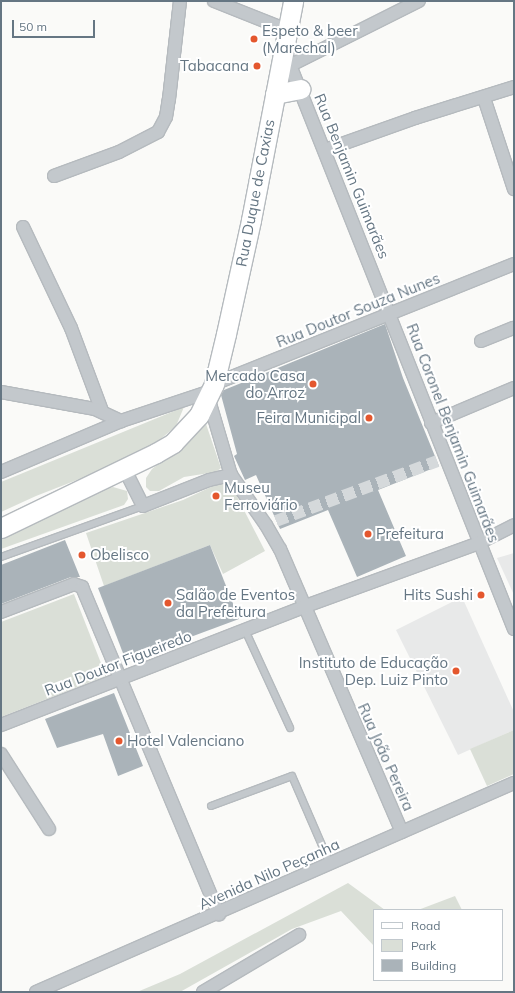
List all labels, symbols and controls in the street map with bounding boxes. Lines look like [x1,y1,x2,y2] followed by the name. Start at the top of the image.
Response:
[14,12,97,38] scale bar
[19,19,47,34] text: 50 m
[262,21,358,56] place label: Espeto & beer (Marechal)
[249,34,259,44] marker: Espeto & beer (Marechal)
[180,57,249,75] place label: Tabacana
[252,61,262,71] marker: Tabacana
[311,91,393,261] street label: Rua Benjamin Guimarães
[232,118,278,268] street label: Rua Duque de Caxias
[274,269,442,351] street label: Rua Doutor Souza Nunes
[403,321,503,545] street label: Rua Coronel Benjamin Guimarães
[205,366,305,401] place label: Mercado Casa do Arroz
[308,379,318,389] marker: Mercado Casa do Arroz
[256,409,361,427] place label: Feira Municipal
[364,413,374,423] marker: Feira Municipal
[224,478,298,513] place label: Museu Ferroviário
[211,491,221,501] marker: Museu Ferroviário
[376,525,444,543] place label: Prefeitura
[363,529,373,539] marker: Prefeitura
[90,546,149,564] place label: Obelisco
[77,550,87,560] marker: Obelisco
[176,585,295,620] place label: Salão de Eventos da Prefeitura
[404,586,473,604] place label: Hits Sushi
[476,590,486,600] marker: Hits Sushi
[163,598,173,608] marker: Salão de Eventos da Prefeitura
[42,627,194,699] street label: Rua Doutor Figueiredo
[299,653,448,688] place label: Instituto de Educação Dep. Luiz Pinto
[451,666,461,676] marker: Instituto de Educação Dep. Luiz Pinto
[354,700,418,814] street label: Rua João Pereira
[127,732,244,750] place label: Hotel Valenciano
[114,736,124,746] marker: Hotel Valenciano
[196,835,342,913] street label: Avenida Nilo Peçanha
[373,909,503,981] legend
[411,918,440,933] text: Road
[411,938,436,953] text: Park
[411,958,456,973] text: Building

